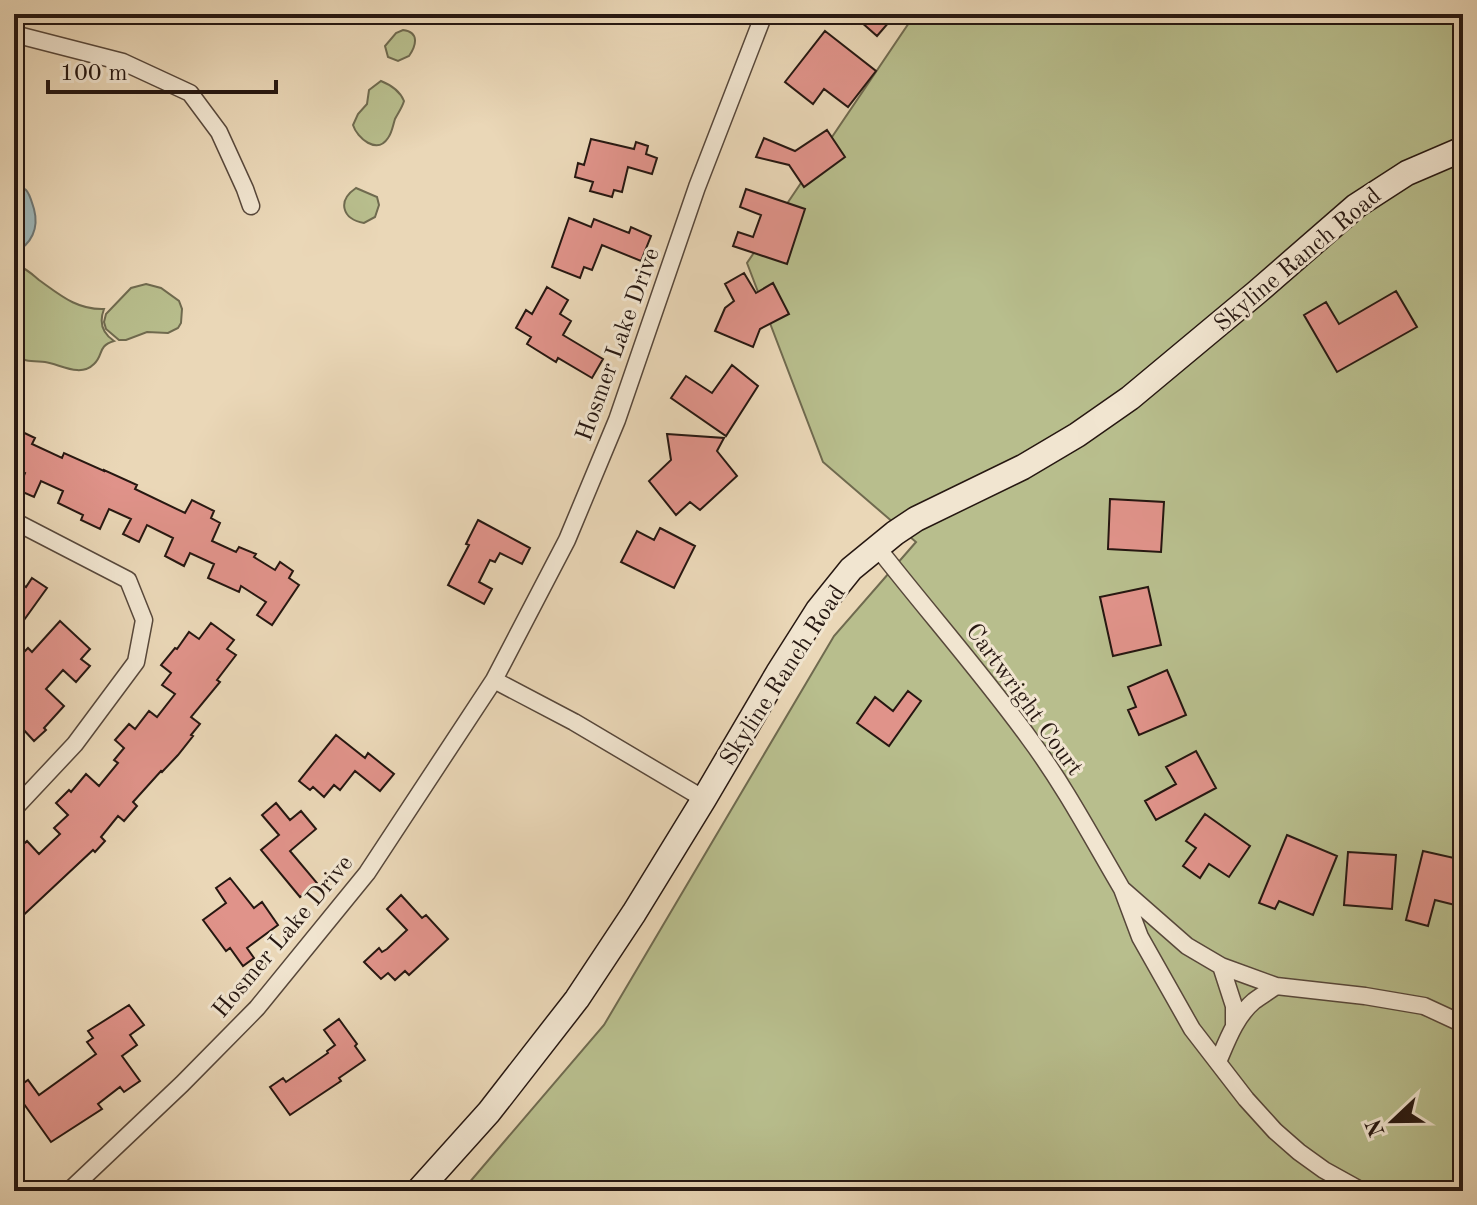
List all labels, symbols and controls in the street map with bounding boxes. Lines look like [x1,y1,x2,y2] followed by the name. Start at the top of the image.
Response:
[48,44,276,94] scale bar
[60,62,128,86] text: 100 m
[1210,184,1386,337] street label: Skyline Ranch Road
[573,245,665,445] street label: Hosmer Lake Drive
[717,582,851,770] street label: Skyline Ranch Road
[960,620,1086,781] street label: Cartwright Court
[209,852,358,1023] street label: Hosmer Lake Drive
[1353,1081,1433,1161] north arrow
[1363,1116,1390,1140] text: N

